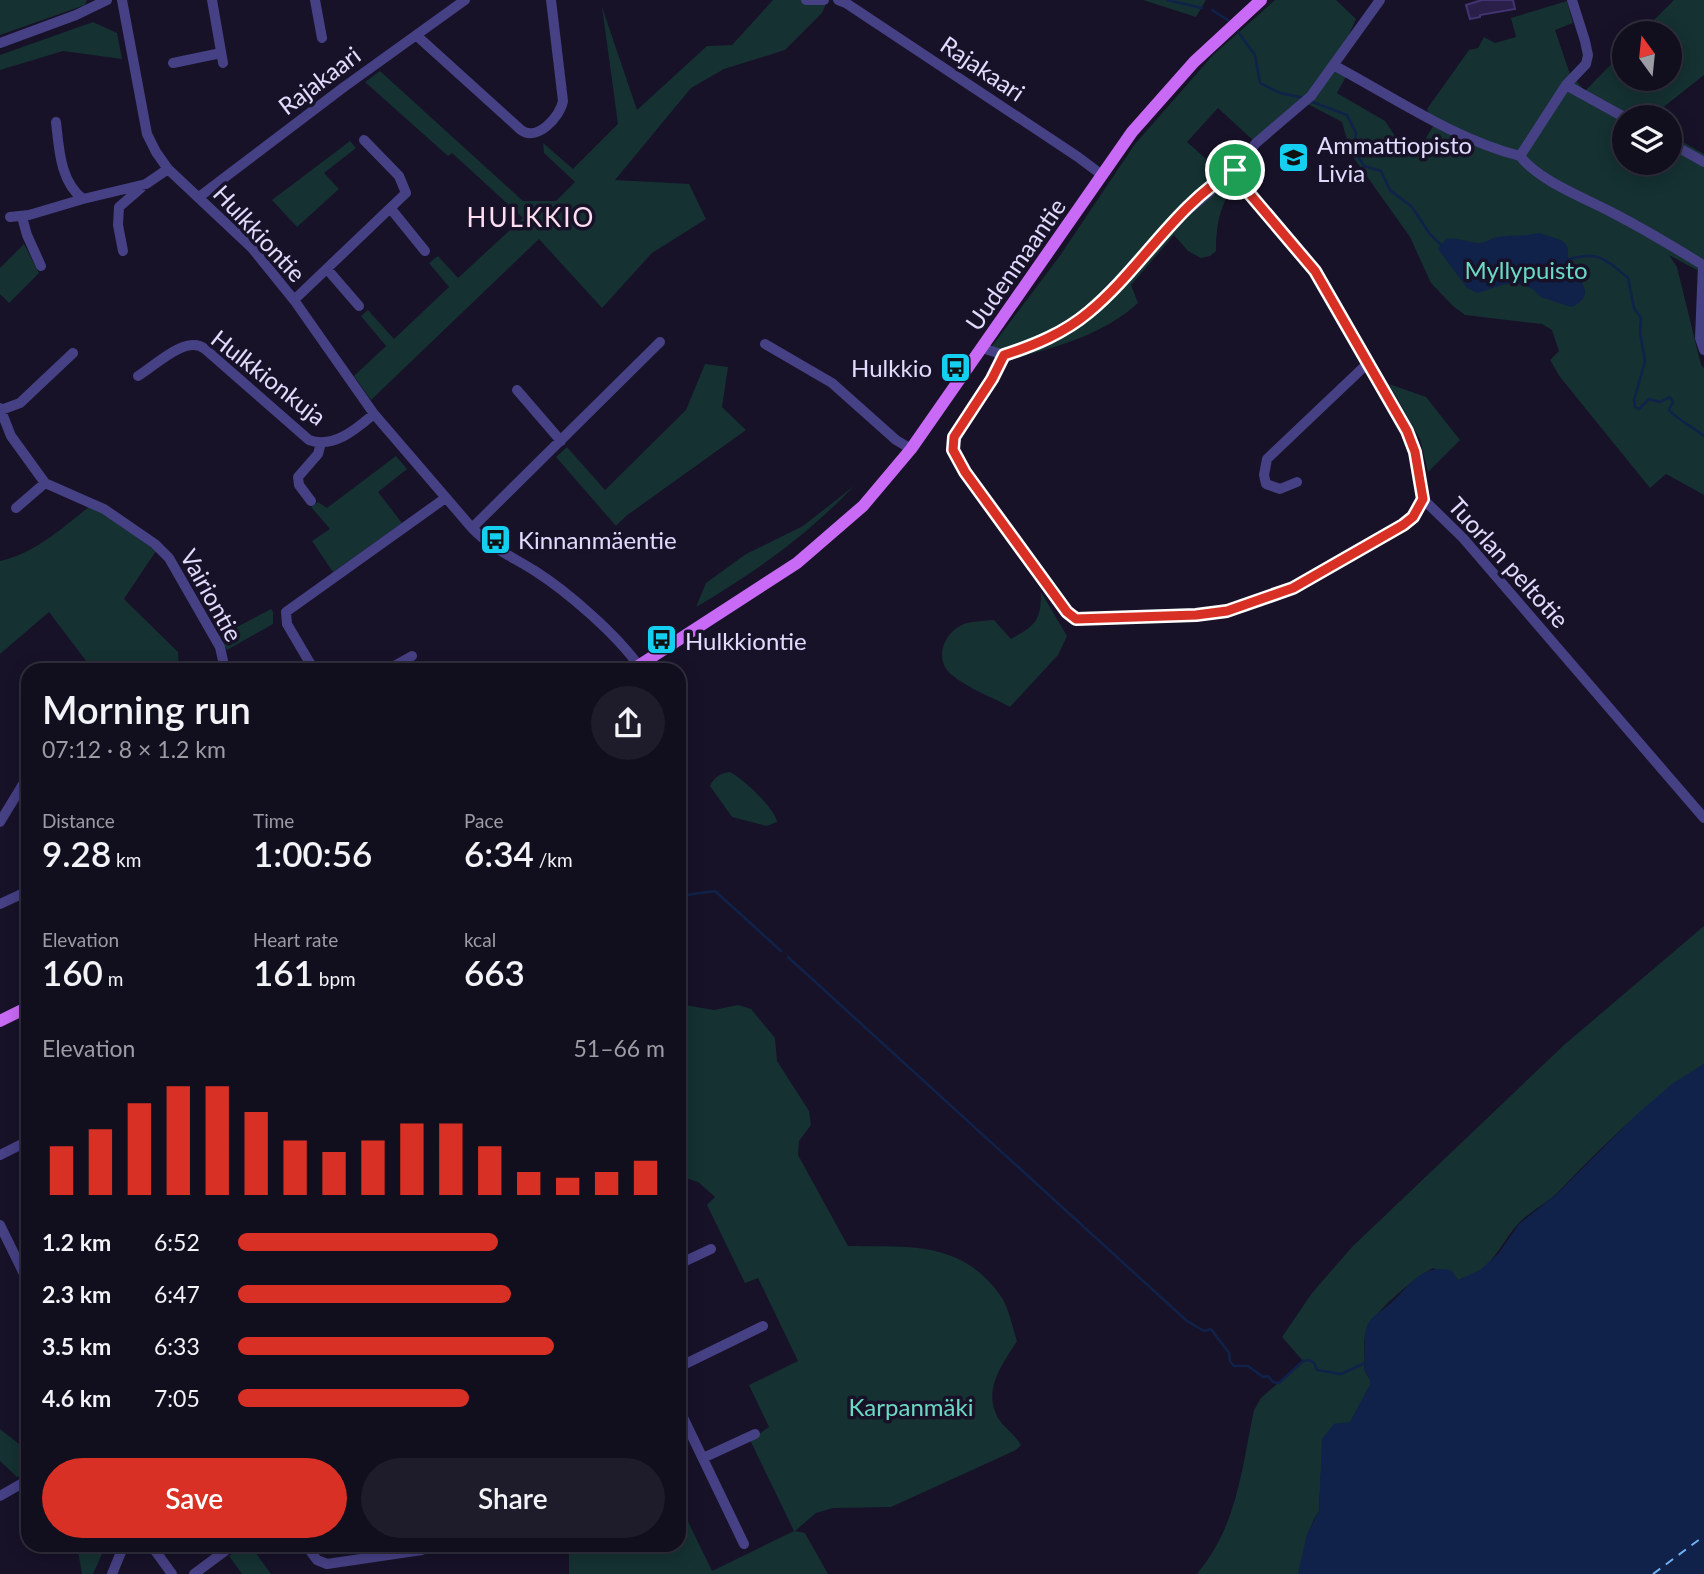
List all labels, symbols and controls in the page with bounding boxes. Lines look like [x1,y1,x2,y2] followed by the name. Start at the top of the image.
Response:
[1612,21,1682,91] north arrow
[1612,21,1682,175] map controls
[935,29,1031,107] street label: Rajakaari
[272,40,366,120] street label: Rajakaari
[1612,105,1682,175] button: layers
[1317,130,1472,187] place label: Ammattiopisto Livia
[1205,140,1265,200] pin
[1277,141,1311,175] school or university icon: Ammattiopisto Livia
[1216,151,1254,189] icon: arrive
[208,179,312,287] street label: Hulkkiontie
[959,192,1071,336] street label: Uudenmaantie
[467,201,595,233] district label: HULKKIO
[1464,255,1588,284] park label: Myllypuisto
[206,323,332,431] street label: Hulkkionkuja
[938,350,972,384] bus stop icon: Hulkkio
[851,353,932,382] place label: Hulkkio
[1443,491,1575,633] street label: Tuorlan peltotie
[478,522,512,556] bus stop icon: Kinnanmäentie
[518,525,677,554] place label: Kinnanmäentie
[175,544,249,646] street label: Vairiontie
[645,623,679,657] bus stop icon: Hulkkiontie
[685,626,807,655] place label: Hulkkiontie
[42,686,251,732] text: Morning run
[591,686,665,760] button: share
[42,735,226,763] text: 07:12 · 8 × 1.2 km
[42,809,115,832] text: Distance
[253,809,294,832] text: Time
[464,809,503,832] text: Pace
[42,832,111,874] text: 9.28
[253,832,372,874] text: 1:00:56
[464,832,534,874] text: 6:34
[111,848,141,871] text: km
[534,848,573,871] text: /km
[42,928,119,951] text: Elevation
[253,928,338,951] text: Heart rate
[464,928,496,951] text: kcal
[42,951,103,993] text: 160
[253,951,314,993] text: 161
[464,951,525,993] text: 663
[103,967,123,990] text: m
[314,967,356,990] text: bpm
[42,1034,135,1062] text: Elevation
[573,1034,665,1062] text: 51–66 m
[42,1228,111,1256] text: 1.2 km
[154,1228,200,1256] text: 6:52
[42,1280,111,1308] text: 2.3 km
[154,1280,200,1308] text: 6:47
[42,1332,111,1360] text: 3.5 km
[154,1332,200,1360] text: 6:33
[42,1384,111,1412] text: 4.6 km
[154,1384,200,1412] text: 7:05
[849,1392,973,1421] park label: Karpanmäki
[42,1458,347,1538] button: Save
[361,1458,665,1538] button: Share

